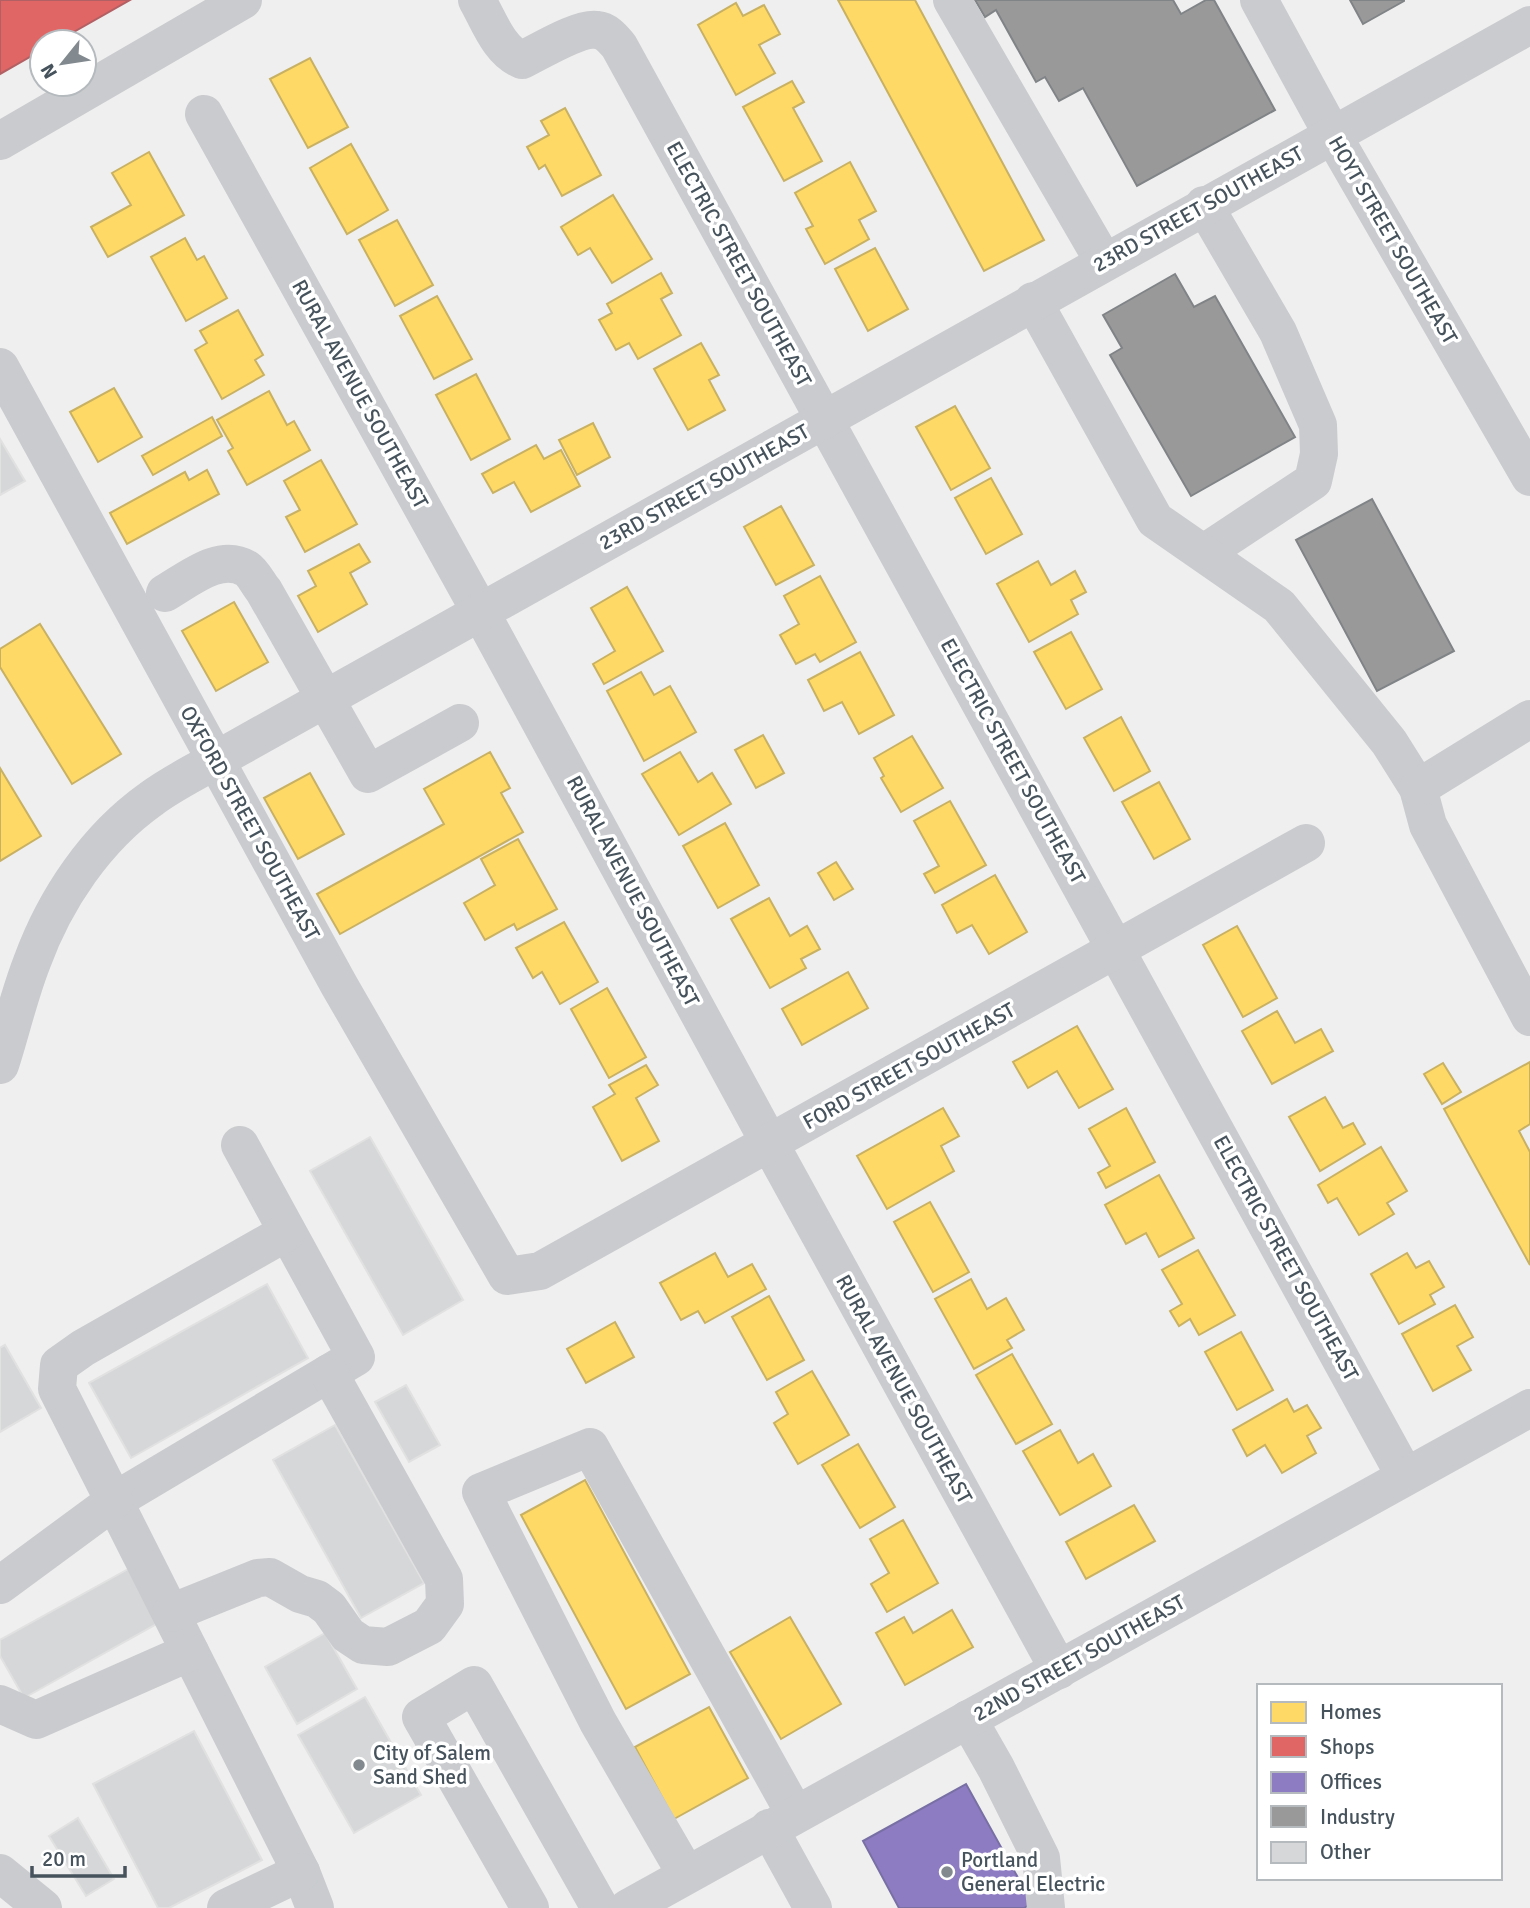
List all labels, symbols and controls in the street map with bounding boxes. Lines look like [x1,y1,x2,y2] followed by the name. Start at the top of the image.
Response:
[28,28,98,98] north arrow
[35,59,63,83] text: N
[1323,131,1464,349] street label: HOYT STREET SOUTHEAST
[661,137,818,392] street label: ELECTRIC STREET SOUTHEAST
[1088,140,1308,278] street label: 23RD STREET SOUTHEAST
[286,275,434,514] street label: RURAL AVENUE SOUTHEAST
[594,418,814,556] street label: 23RD STREET SOUTHEAST
[935,634,1092,889] street label: ELECTRIC STREET SOUTHEAST
[175,701,326,945] street label: OXFORD STREET SOUTHEAST
[561,771,705,1012] street label: RURAL AVENUE SOUTHEAST
[798,997,1020,1135] street label: FORD STREET SOUTHEAST
[1208,1131,1365,1386] street label: ELECTRIC STREET SOUTHEAST
[830,1270,978,1509] street label: RURAL AVENUE SOUTHEAST
[969,1589,1190,1727] street label: 22ND STREET SOUTHEAST
[1257,1684,1502,1880] legend
[1320,1699,1382,1725] text: Homes
[1320,1734,1374,1760] text: Shops
[373,1740,491,1790] place label: City of Salem Sand Shed
[351,1757,367,1773] marker: City of Salem Sand Shed
[1320,1769,1382,1795] text: Offices
[1320,1804,1395,1830] text: Industry
[32,1834,124,1878] scale bar
[1320,1839,1371,1865] text: Other
[42,1846,86,1872] text: 20 m
[961,1847,1105,1897] place label: Portland General Electric
[939,1864,955,1880] marker: Portland General Electric

